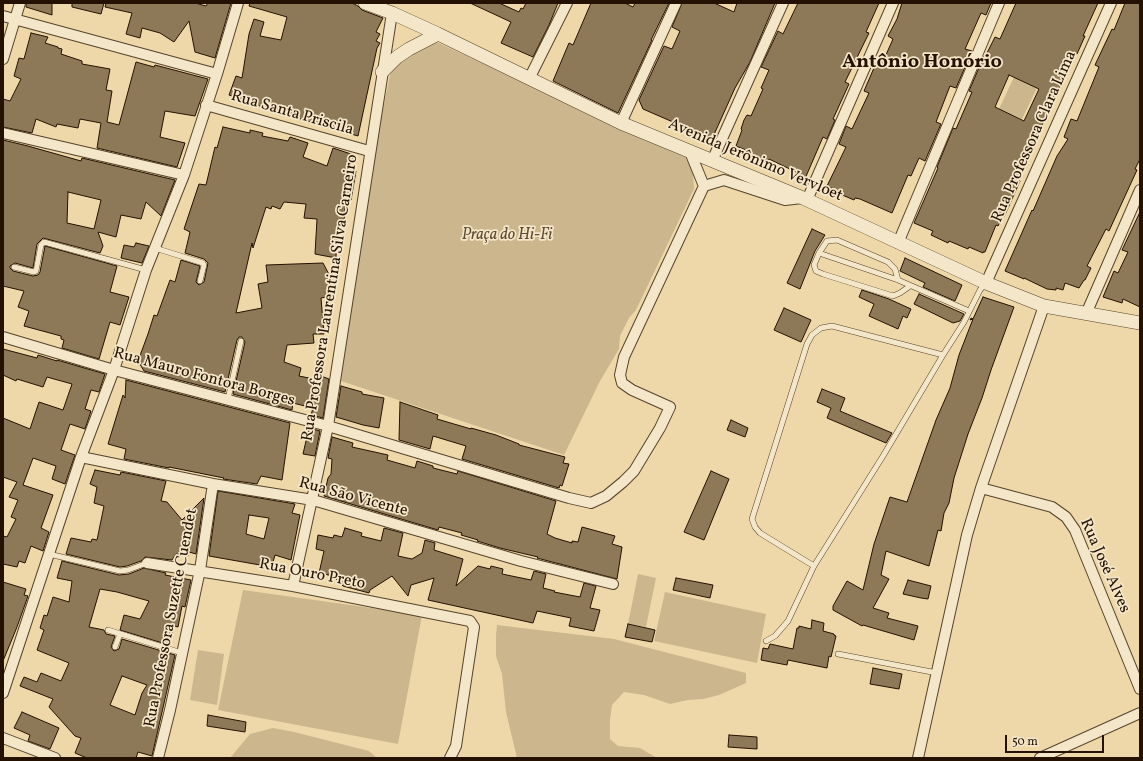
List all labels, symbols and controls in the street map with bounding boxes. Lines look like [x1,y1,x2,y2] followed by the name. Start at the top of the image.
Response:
[988,48,1082,226] street label: Rua Professora Clara Lima
[842,51,1002,75] district label: Antônio Honório
[228,87,356,141] street label: Rua Santa Priscila
[665,115,845,207] street label: Avenida Jerônimo Vervloet
[299,153,363,443] street label: Rua Professora Laurentina Silva Carneiro
[462,226,552,246] park label: Praça do Hi-Fi
[111,344,297,412] street label: Rua Mauro Fontora Borges
[296,474,410,522] street label: Rua São Vicente
[141,507,203,729] street label: Rua Professora Suzette Cuendet
[1075,516,1133,616] street label: Rua José Alves
[257,555,367,595] street label: Rua Ouro Preto
[1007,727,1106,753] scale bar
[1012,734,1038,750] text: 50 m

